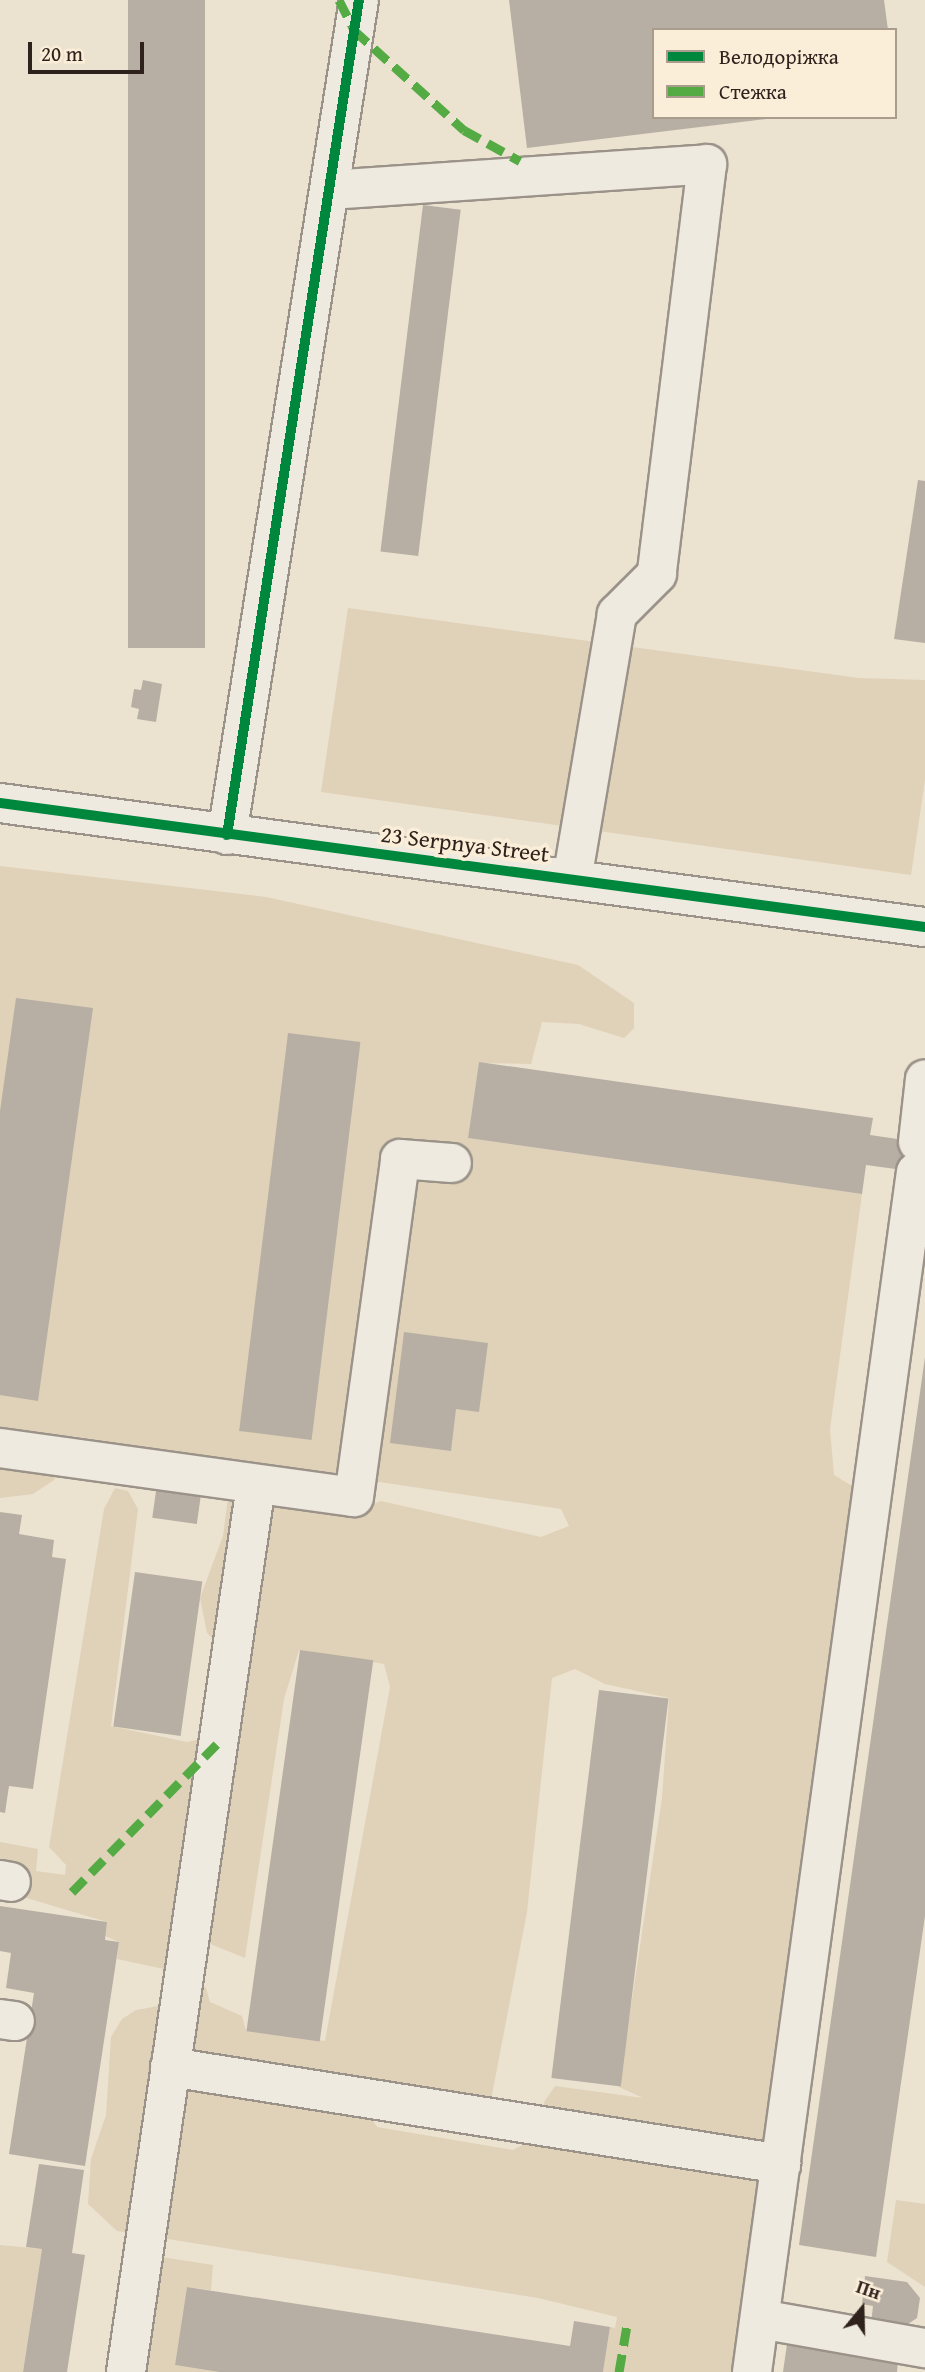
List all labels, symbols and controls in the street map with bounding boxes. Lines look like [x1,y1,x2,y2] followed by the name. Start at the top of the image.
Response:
[32,28,147,72] scale bar
[652,28,897,119] legend
[41,38,83,69] text: 20 m
[719,41,839,72] text: Велодоріжка
[719,76,787,107] text: Стежка
[379,820,551,868] street label: 23 Serpnya Street
[853,2272,885,2306] text: Пн
[827,2274,897,2344] north arrow

